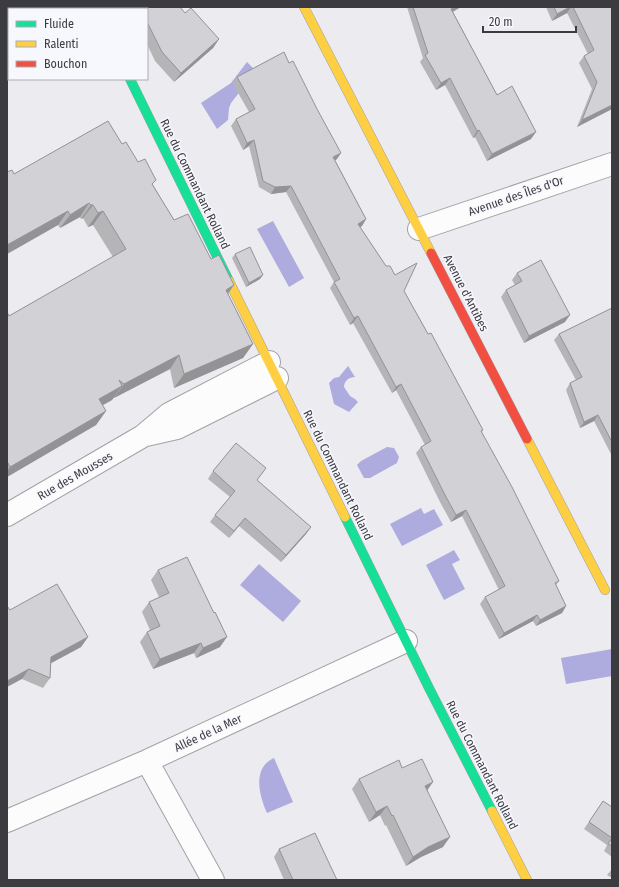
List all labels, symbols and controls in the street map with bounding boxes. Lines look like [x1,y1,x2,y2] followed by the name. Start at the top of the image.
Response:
[8,8,148,80] legend
[483,8,576,34] scale bar
[489,15,513,29] text: 20 m
[44,17,74,31] text: Fluide
[44,37,79,51] text: Ralenti
[44,57,87,71] text: Bouchon
[157,117,233,251] street label: Rue du Commandant Rolland
[466,172,566,219] street label: Avenue des Îles d'Or
[441,252,491,334] street label: Avenue d'Antibes
[300,408,376,542] street label: Rue du Commandant Rolland
[35,449,115,503] street label: Rue des Mousses
[443,698,521,832] street label: Rue du Commandant Rolland
[172,711,245,755] street label: Allée de la Mer

